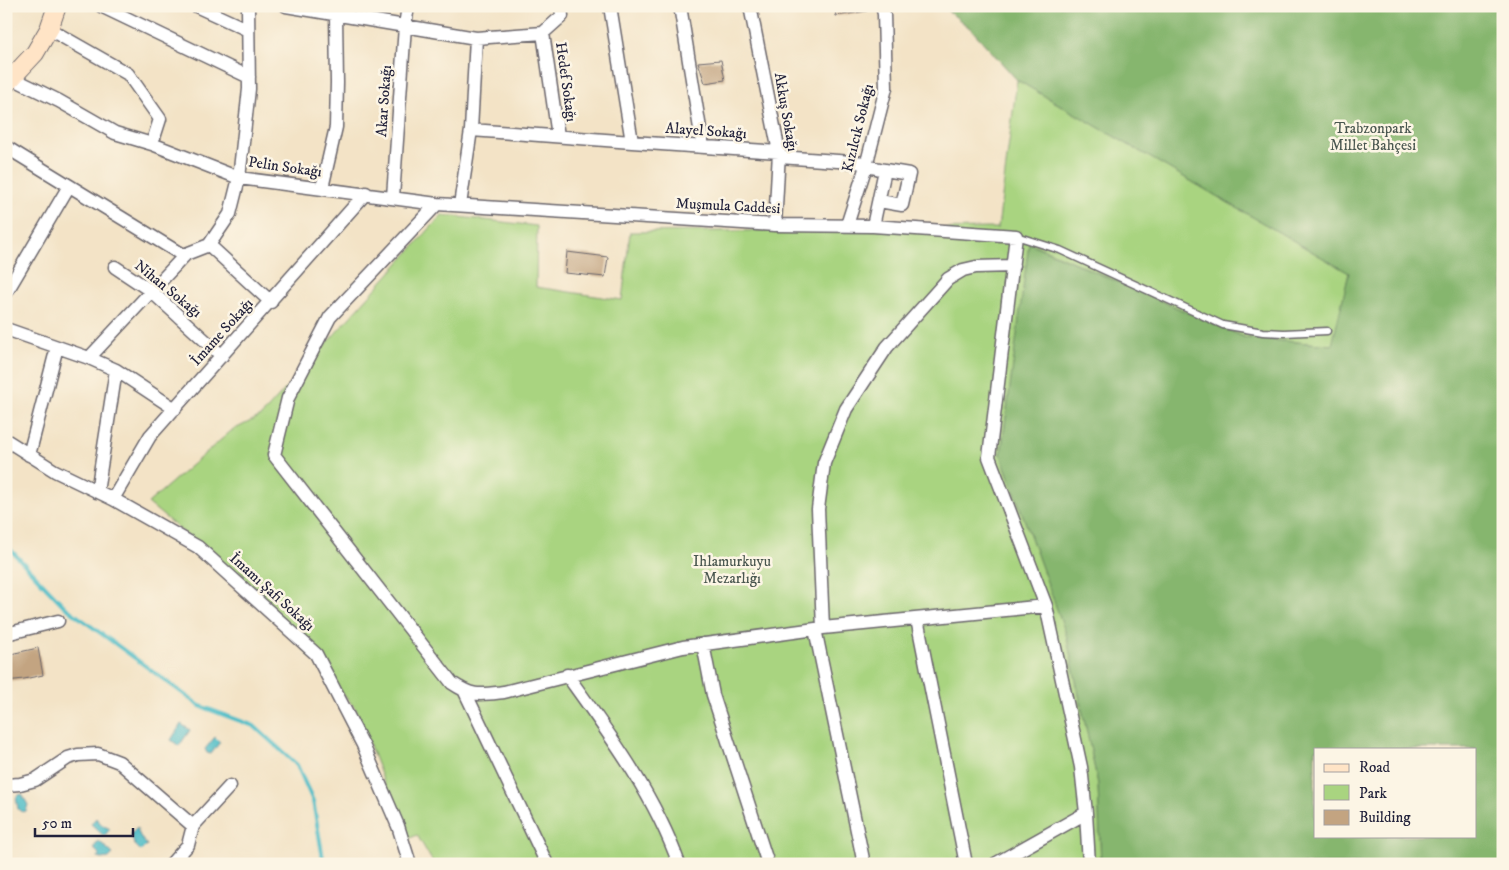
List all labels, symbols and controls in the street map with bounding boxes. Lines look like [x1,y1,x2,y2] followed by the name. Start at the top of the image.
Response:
[551,41,581,123] street label: Hedef Sokağı
[372,64,396,138] street label: Akar Sokağı
[770,71,802,153] street label: Akkuş Sokağı
[838,82,878,174] street label: Kızılcık Sokağı
[665,119,747,143] street label: Alayel Sokağı
[1330,119,1416,155] park label: Trabzonpark Millet Bahçesi
[247,152,323,182] street label: Pelin Sokağı
[675,194,781,218] street label: Muşmula Caddesi
[130,256,206,322] street label: Nihan Sokağı
[187,294,257,370] street label: İmame Sokağı
[225,549,319,635] street label: İmamı Şafi Sokağı
[693,552,771,588] park label: Ihlamurkuyu Mezarlığı
[1314,748,1476,838] legend
[1359,758,1391,777] text: Road
[1359,784,1388,803] text: Park
[35,805,132,837] scale bar
[1359,808,1411,827] text: Building
[42,814,72,833] text: 50 m

